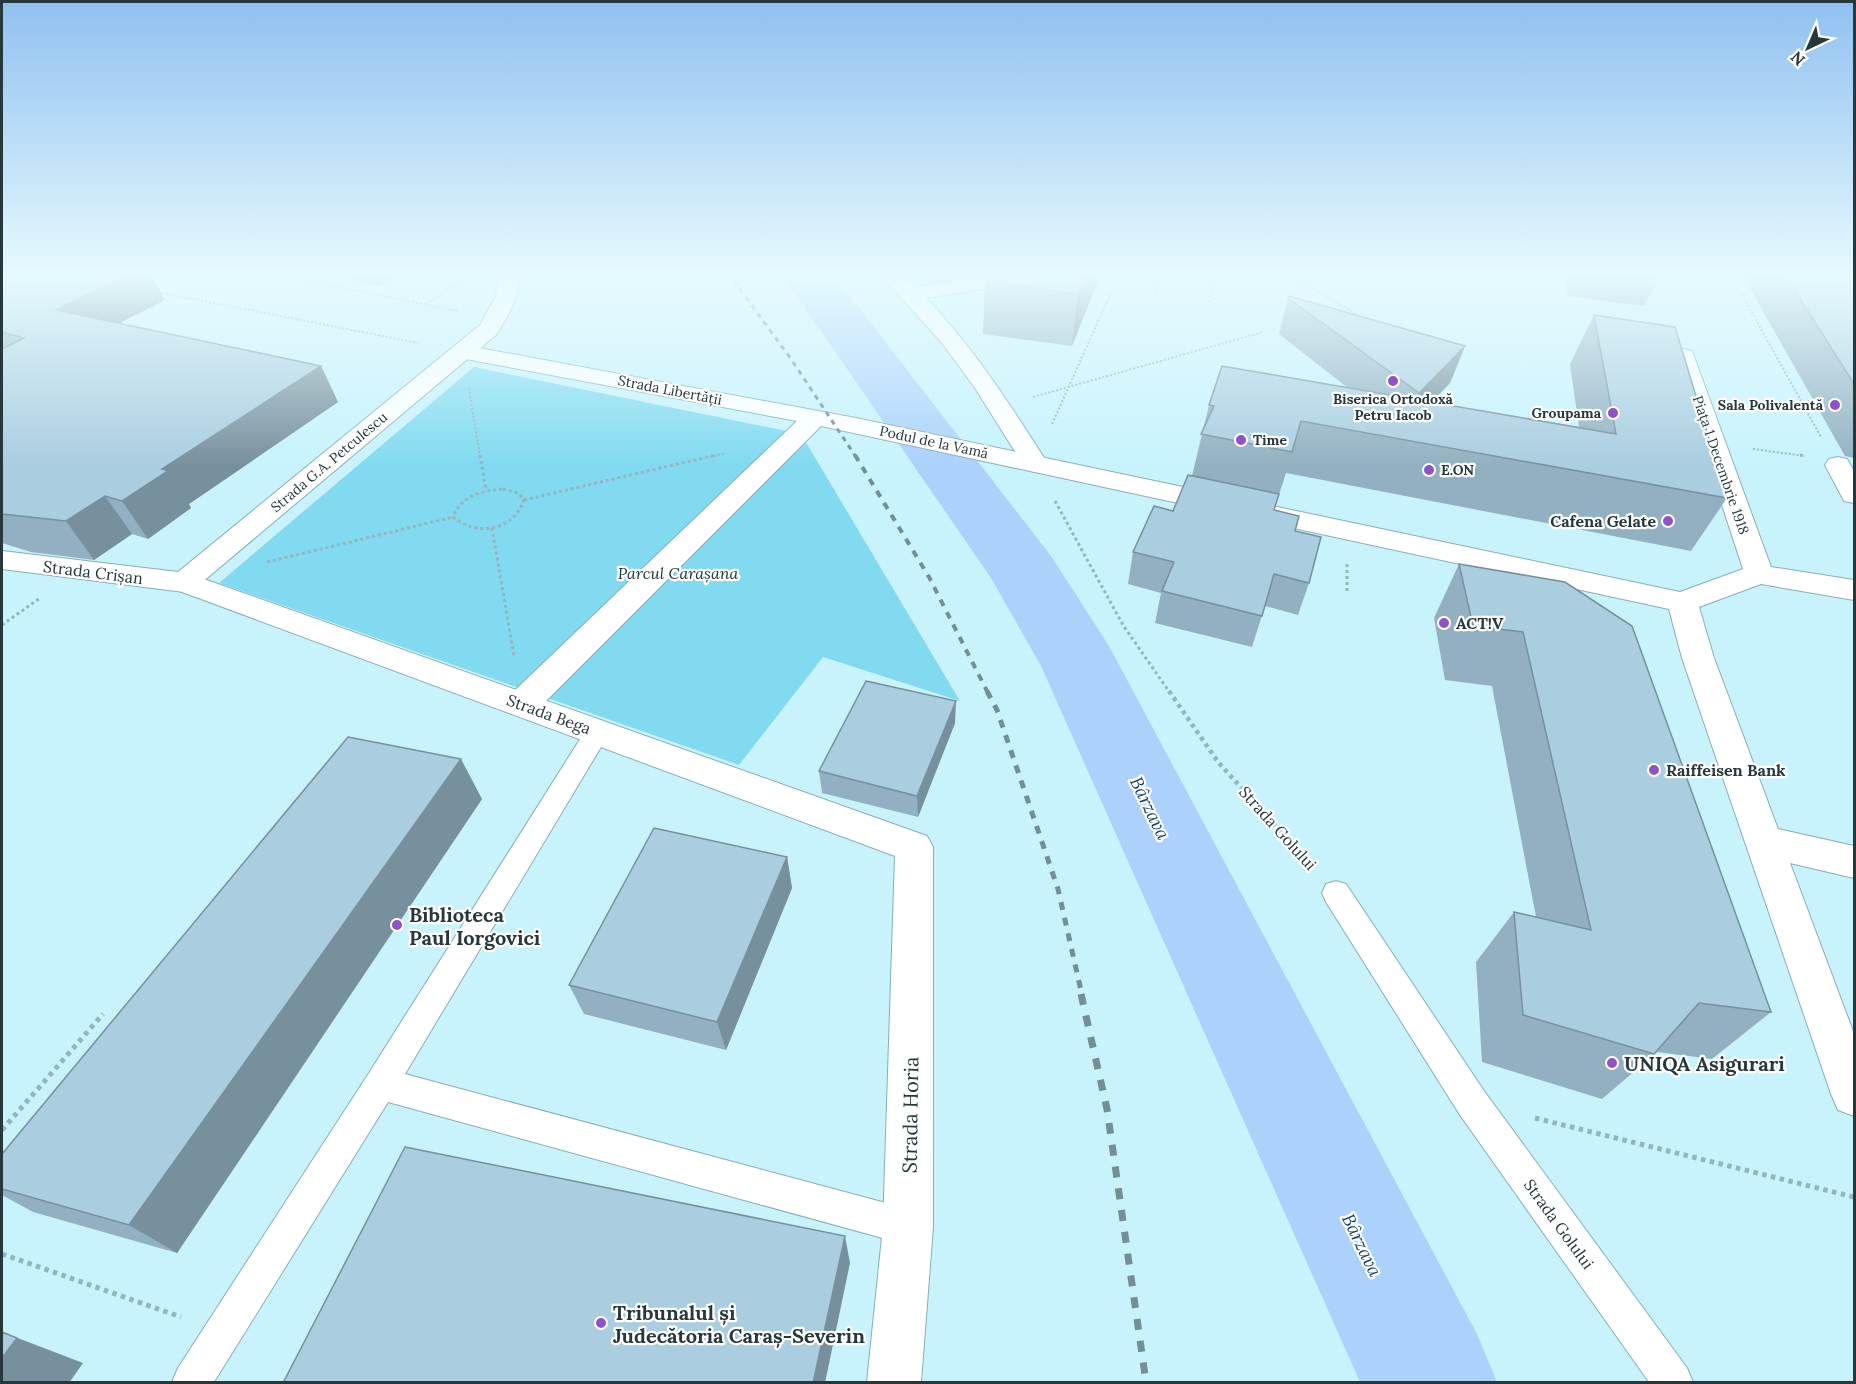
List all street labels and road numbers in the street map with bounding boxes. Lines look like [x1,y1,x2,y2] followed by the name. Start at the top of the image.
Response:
[616,371,724,409] street label: Strada Libertății
[1689,393,1753,537] street label: Piața 1 Decembrie 1918
[267,408,391,516] street label: Strada G.A. Petculescu
[878,422,990,462] street label: Podul de la Vamă
[42,556,144,588] street label: Strada Crișan
[504,690,594,738] street label: Strada Bega
[1235,782,1321,874] street label: Strada Golului
[896,1056,924,1174] street label: Strada Horia
[1520,1175,1598,1273] street label: Strada Golului

